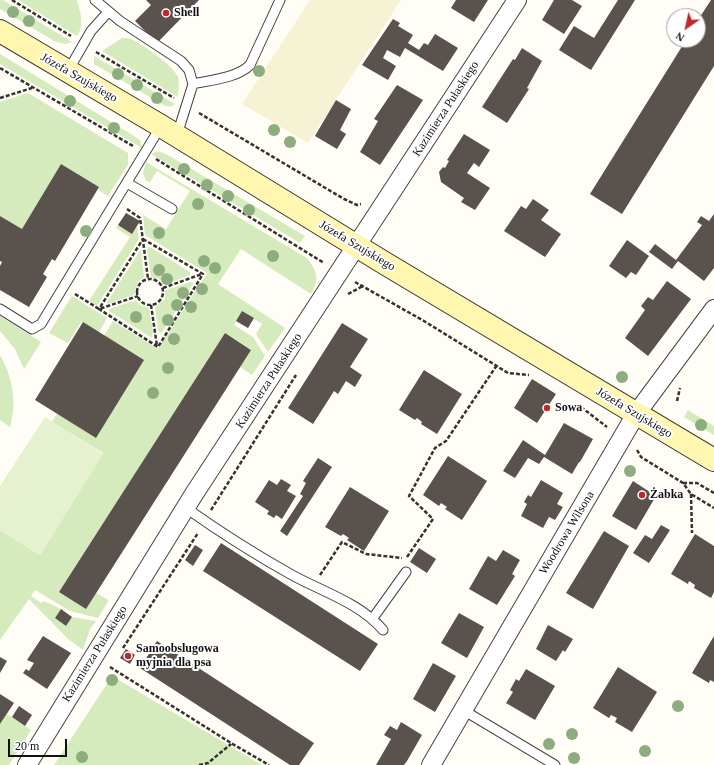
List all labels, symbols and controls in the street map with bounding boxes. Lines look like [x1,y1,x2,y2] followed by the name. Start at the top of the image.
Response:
[174,6,199,20] place label: Shell
[161,8,171,18] marker: Shell
[666,8,706,48] north arrow
[673,30,687,44] text: N
[38,50,120,106] street label: Józefa Szujskiego
[410,59,482,159] street label: Kazimierza Pułaskiego
[316,218,398,274] street label: Józefa Szujskiego
[233,331,305,431] street label: Kazimierza Pułaskiego
[593,385,675,441] street label: Józefa Szujskiego
[555,401,582,415] place label: Sowa
[542,403,552,413] marker: Sowa
[650,488,683,502] place label: Żabka
[536,489,598,577] street label: Woodrowa Wilsona
[637,490,647,500] marker: Żabka
[59,603,131,705] street label: Kazimierza Pułaskiego
[136,642,219,670] place label: Samoobslugowa myjnia dla psa
[123,651,133,661] marker: Samoobslugowa myjnia dla psa
[10,731,69,757] scale bar
[15,739,39,753] text: 20 m

